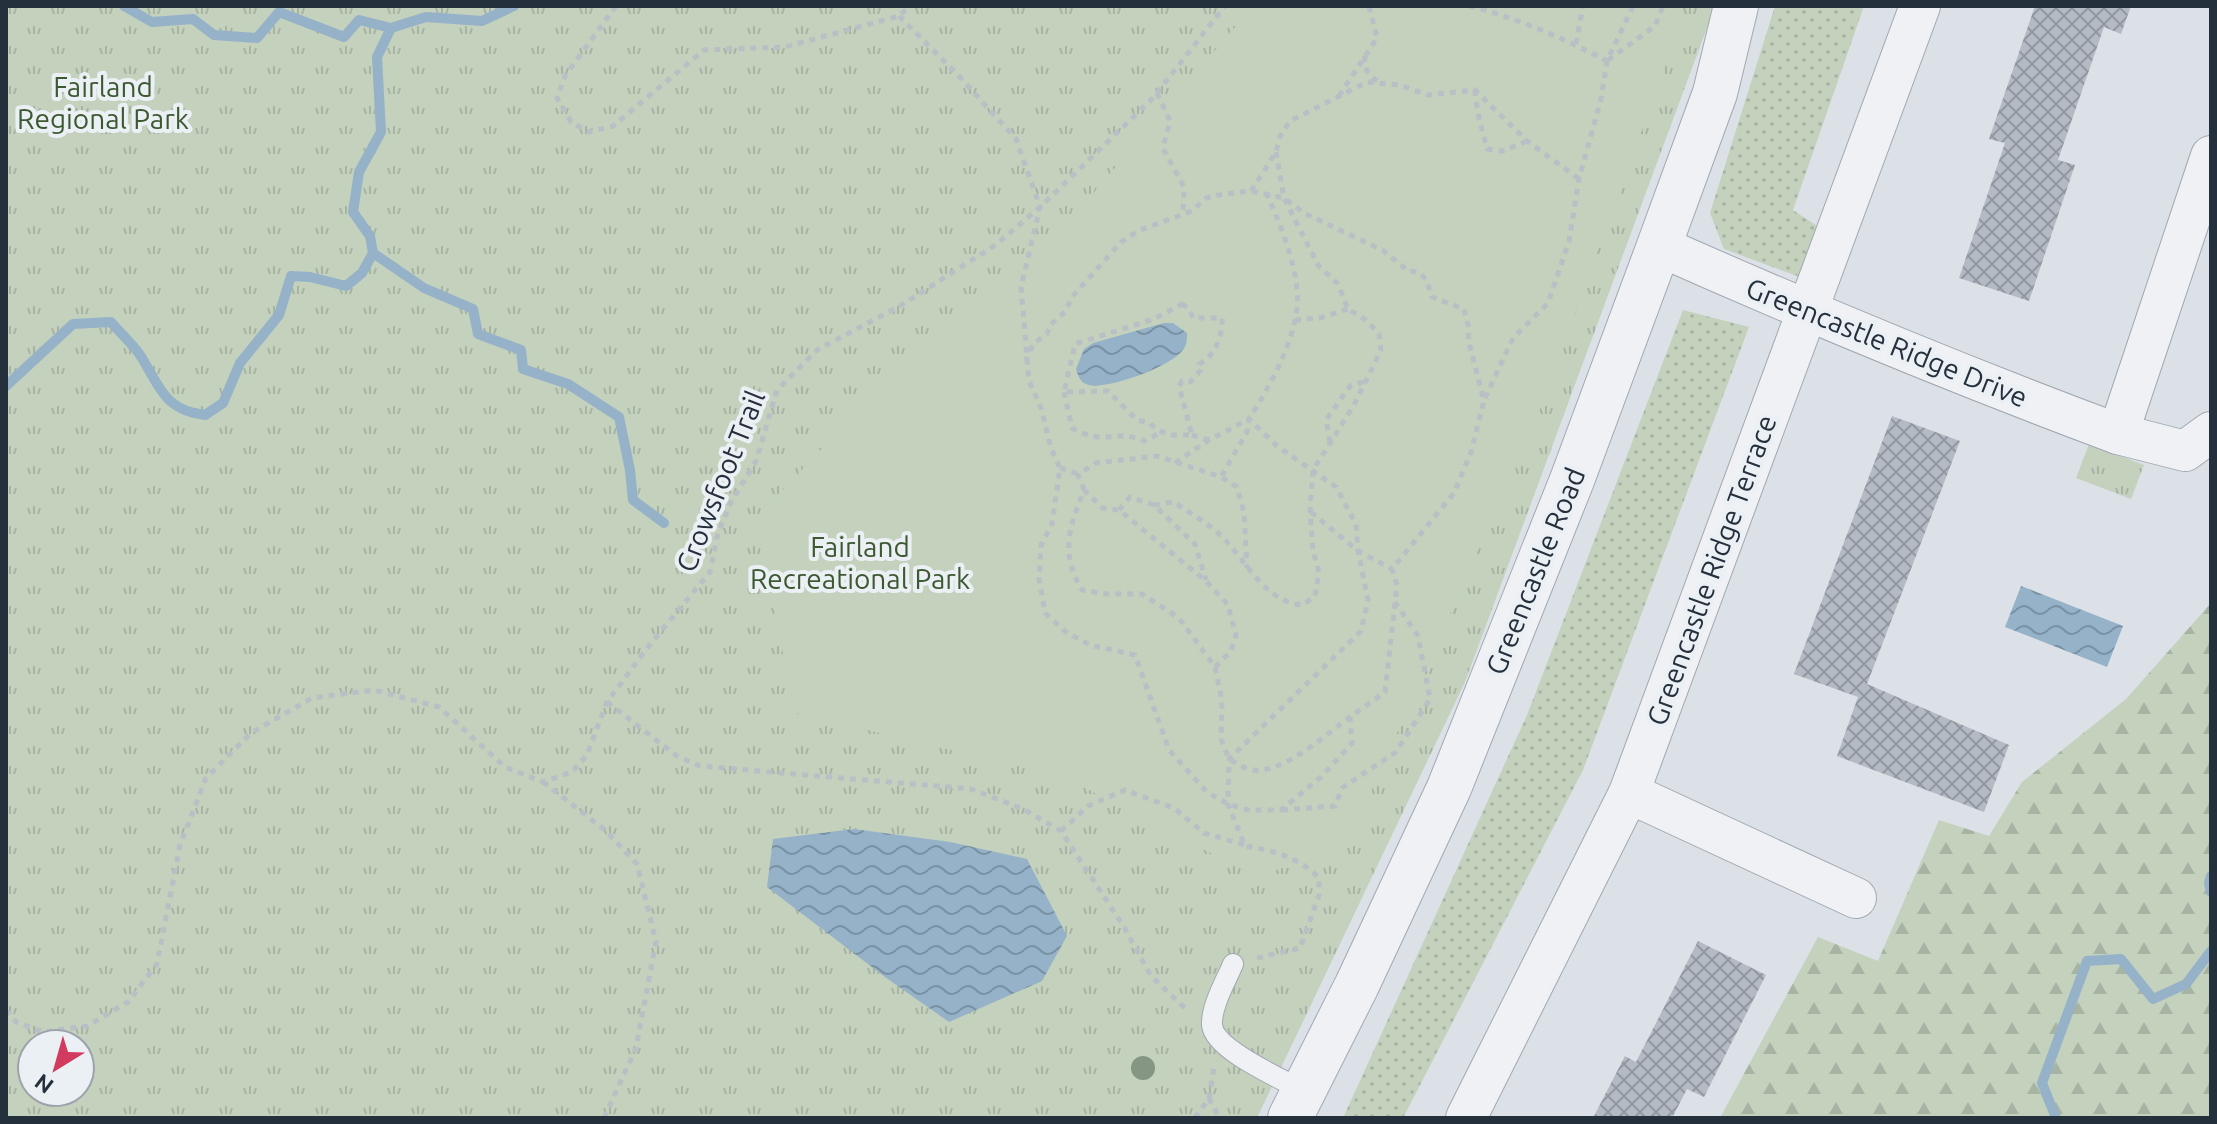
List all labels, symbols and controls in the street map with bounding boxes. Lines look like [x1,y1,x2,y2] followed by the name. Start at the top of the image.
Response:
[17,71,189,134] park label: Fairland Regional Park
[1742,271,2032,413] street label: Greencastle Ridge Drive
[670,386,770,576] street label: Crowsfoot Trail
[1640,411,1782,729] street label: Greencastle Ridge Terrace
[1479,463,1591,679] street label: Greencastle Road
[750,531,970,594] park label: Fairland Recreational Park
[16,1028,96,1108] north arrow
[30,1069,58,1099] text: N

